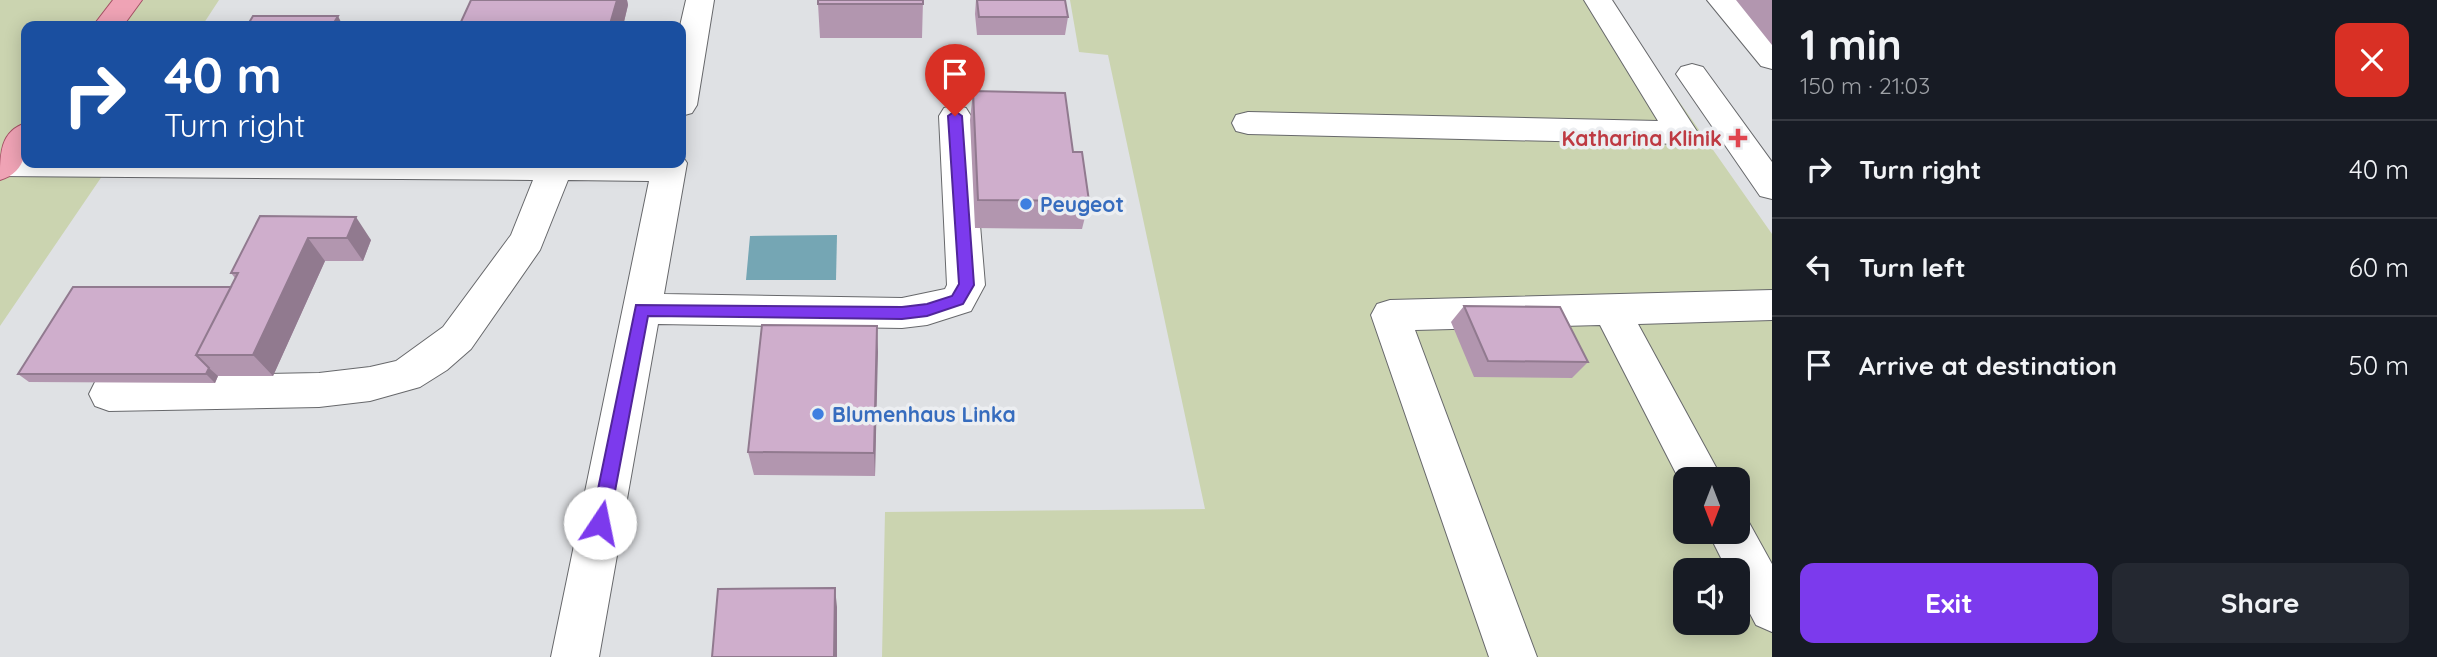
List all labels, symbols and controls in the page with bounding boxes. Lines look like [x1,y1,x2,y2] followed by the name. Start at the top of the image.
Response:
[1800,18,1902,71] text: 1 min
[2335,23,2409,97] button: close
[164,44,282,105] text: 40 m
[925,44,985,116] pin
[49,49,140,140] icon: right
[936,55,974,93] icon: arrive
[1800,71,1930,100] text: 150 m · 21:03
[164,105,305,145] text: Turn right
[1562,125,1722,151] place label: Katharina Klinik
[1728,128,1748,148] marker: Katharina Klinik
[1800,150,1838,188] icon: right
[1859,153,1981,186] text: Turn right
[2349,153,2409,186] text: 40 m
[1040,191,1124,217] place label: Peugeot
[1018,196,1034,212] marker: Peugeot
[1800,248,1838,286] icon: left
[1859,251,1966,284] text: Turn left
[2349,251,2409,284] text: 60 m
[1800,346,1838,384] icon: arrive
[1859,349,2117,382] text: Arrive at destination
[2349,349,2409,382] text: 50 m
[832,401,1016,427] place label: Blumenhaus Linka
[810,406,826,422] marker: Blumenhaus Linka
[1673,467,1750,544] north arrow
[1673,467,1750,635] map controls
[563,486,637,560] position arrow
[1673,558,1750,635] button: sound
[1800,563,2098,643] button: Exit
[2112,563,2409,643] button: Share

